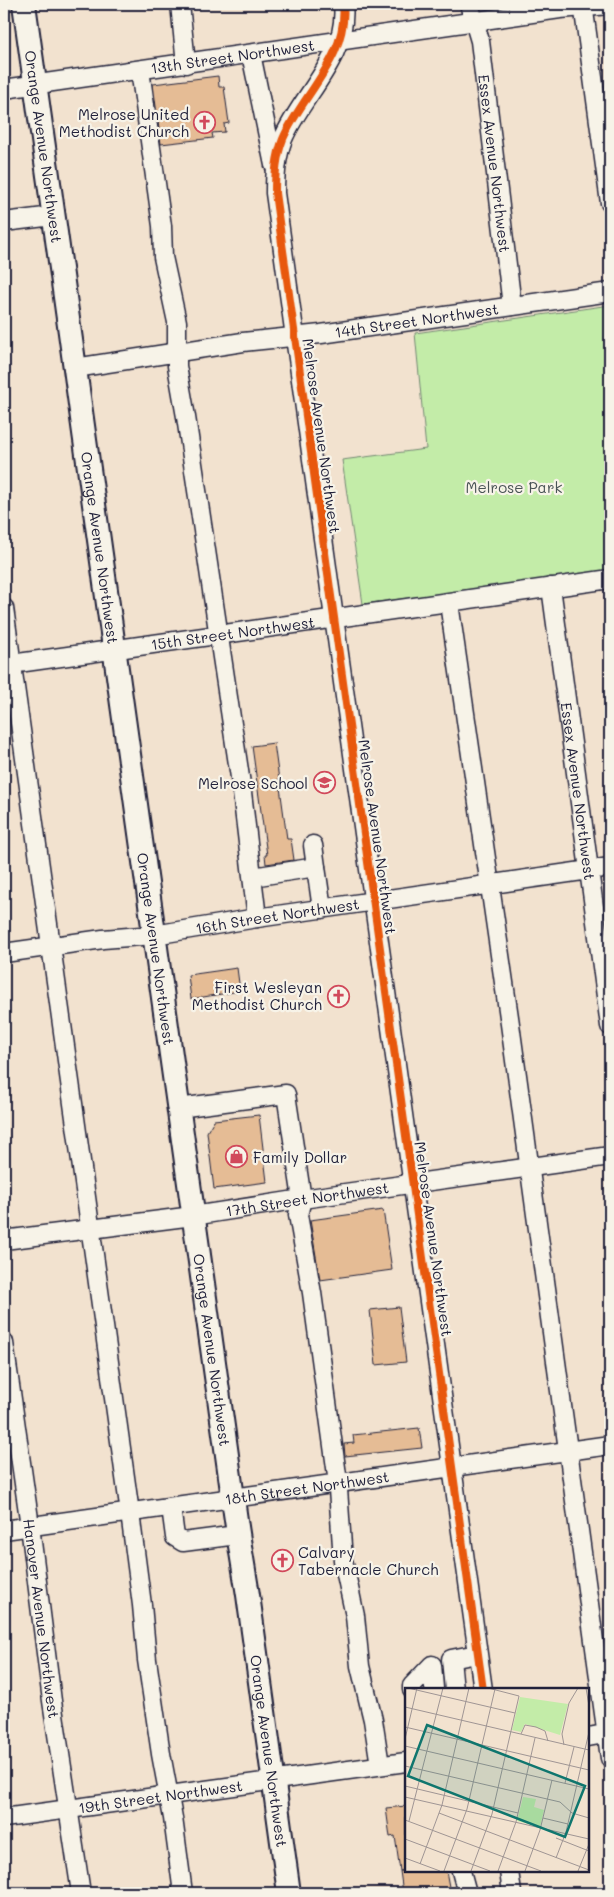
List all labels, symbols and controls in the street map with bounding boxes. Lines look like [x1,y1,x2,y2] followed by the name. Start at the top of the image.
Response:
[149,34,316,78] street label: 13th Street Northwest
[21,49,67,244] street label: Orange Avenue Northwest
[474,73,515,254] street label: Essex Avenue Northwest
[59,104,189,141] place label: Melrose United Methodist Church
[193,111,217,135] church icon: Melrose United Methodist Church
[333,298,500,342] street label: 14th Street Northwest
[298,337,346,535] street label: Melrose Avenue Northwest
[77,450,123,645] street label: Orange Avenue Northwest
[466,477,562,497] park label: Melrose Park
[149,611,316,654] street label: 15th Street Northwest
[557,701,600,881] street label: Essex Avenue Northwest
[354,738,402,936] street label: Melrose Avenue Northwest
[312,771,336,795] school or university icon: Melrose School
[198,773,308,793] place label: Melrose School
[133,851,180,1046] street label: Orange Avenue Northwest
[194,893,361,938] street label: 16th Street Northwest
[192,977,322,1014] place label: First Wesleyan Methodist Church
[326,984,350,1008] church icon: First Wesleyan Methodist Church
[410,1140,458,1338] street label: Melrose Avenue Northwest
[225,1145,249,1169] shop icon: Family Dollar
[253,1147,347,1167] place label: Family Dollar
[224,1177,390,1221] street label: 17th Street Northwest
[189,1252,236,1447] street label: Orange Avenue Northwest
[224,1466,390,1509] street label: 18th Street Northwest
[19,1517,64,1720] street label: Hanover Avenue Northwest
[298,1542,439,1579] place label: Calvary Tabernacle Church
[270,1549,294,1573] church icon: Calvary Tabernacle Church
[246,1654,292,1848] street label: Orange Avenue Northwest
[405,1688,589,1872] inset map
[77,1775,244,1818] street label: 19th Street Northwest

